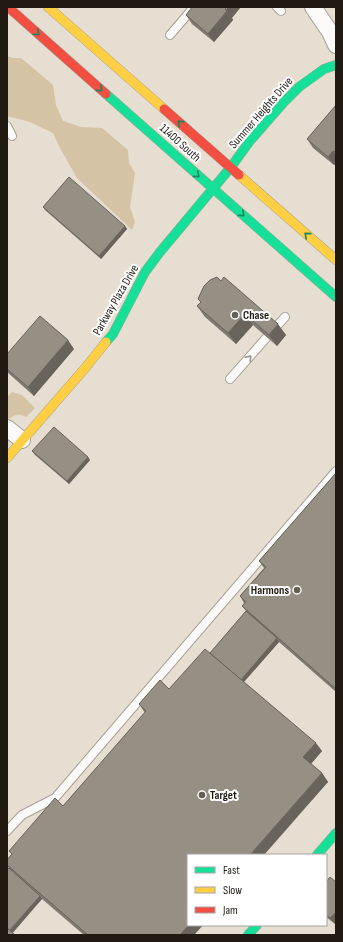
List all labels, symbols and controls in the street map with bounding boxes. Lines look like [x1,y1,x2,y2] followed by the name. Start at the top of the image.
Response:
[32,28,39,35] one-way arrow
[226,74,296,152] street label: Summer Heights Drive
[95,84,103,91] one-way arrow
[156,121,204,165] street label: 11400 South
[177,121,185,128] one-way arrow
[192,170,200,178] one-way arrow
[237,210,245,217] one-way arrow
[304,232,311,239] one-way arrow
[90,262,142,338] street label: Parkway Plaza Drive
[243,308,269,323] place label: Chase
[230,310,240,320] marker: Chase
[244,356,251,363] one-way arrow
[251,583,289,598] place label: Harmons
[292,585,302,595] marker: Harmons
[210,788,237,803] place label: Target
[197,790,207,800] marker: Target
[187,854,327,926] legend
[223,863,240,878] text: Fast
[223,883,242,898] text: Slow
[222,903,238,918] text: Jam

